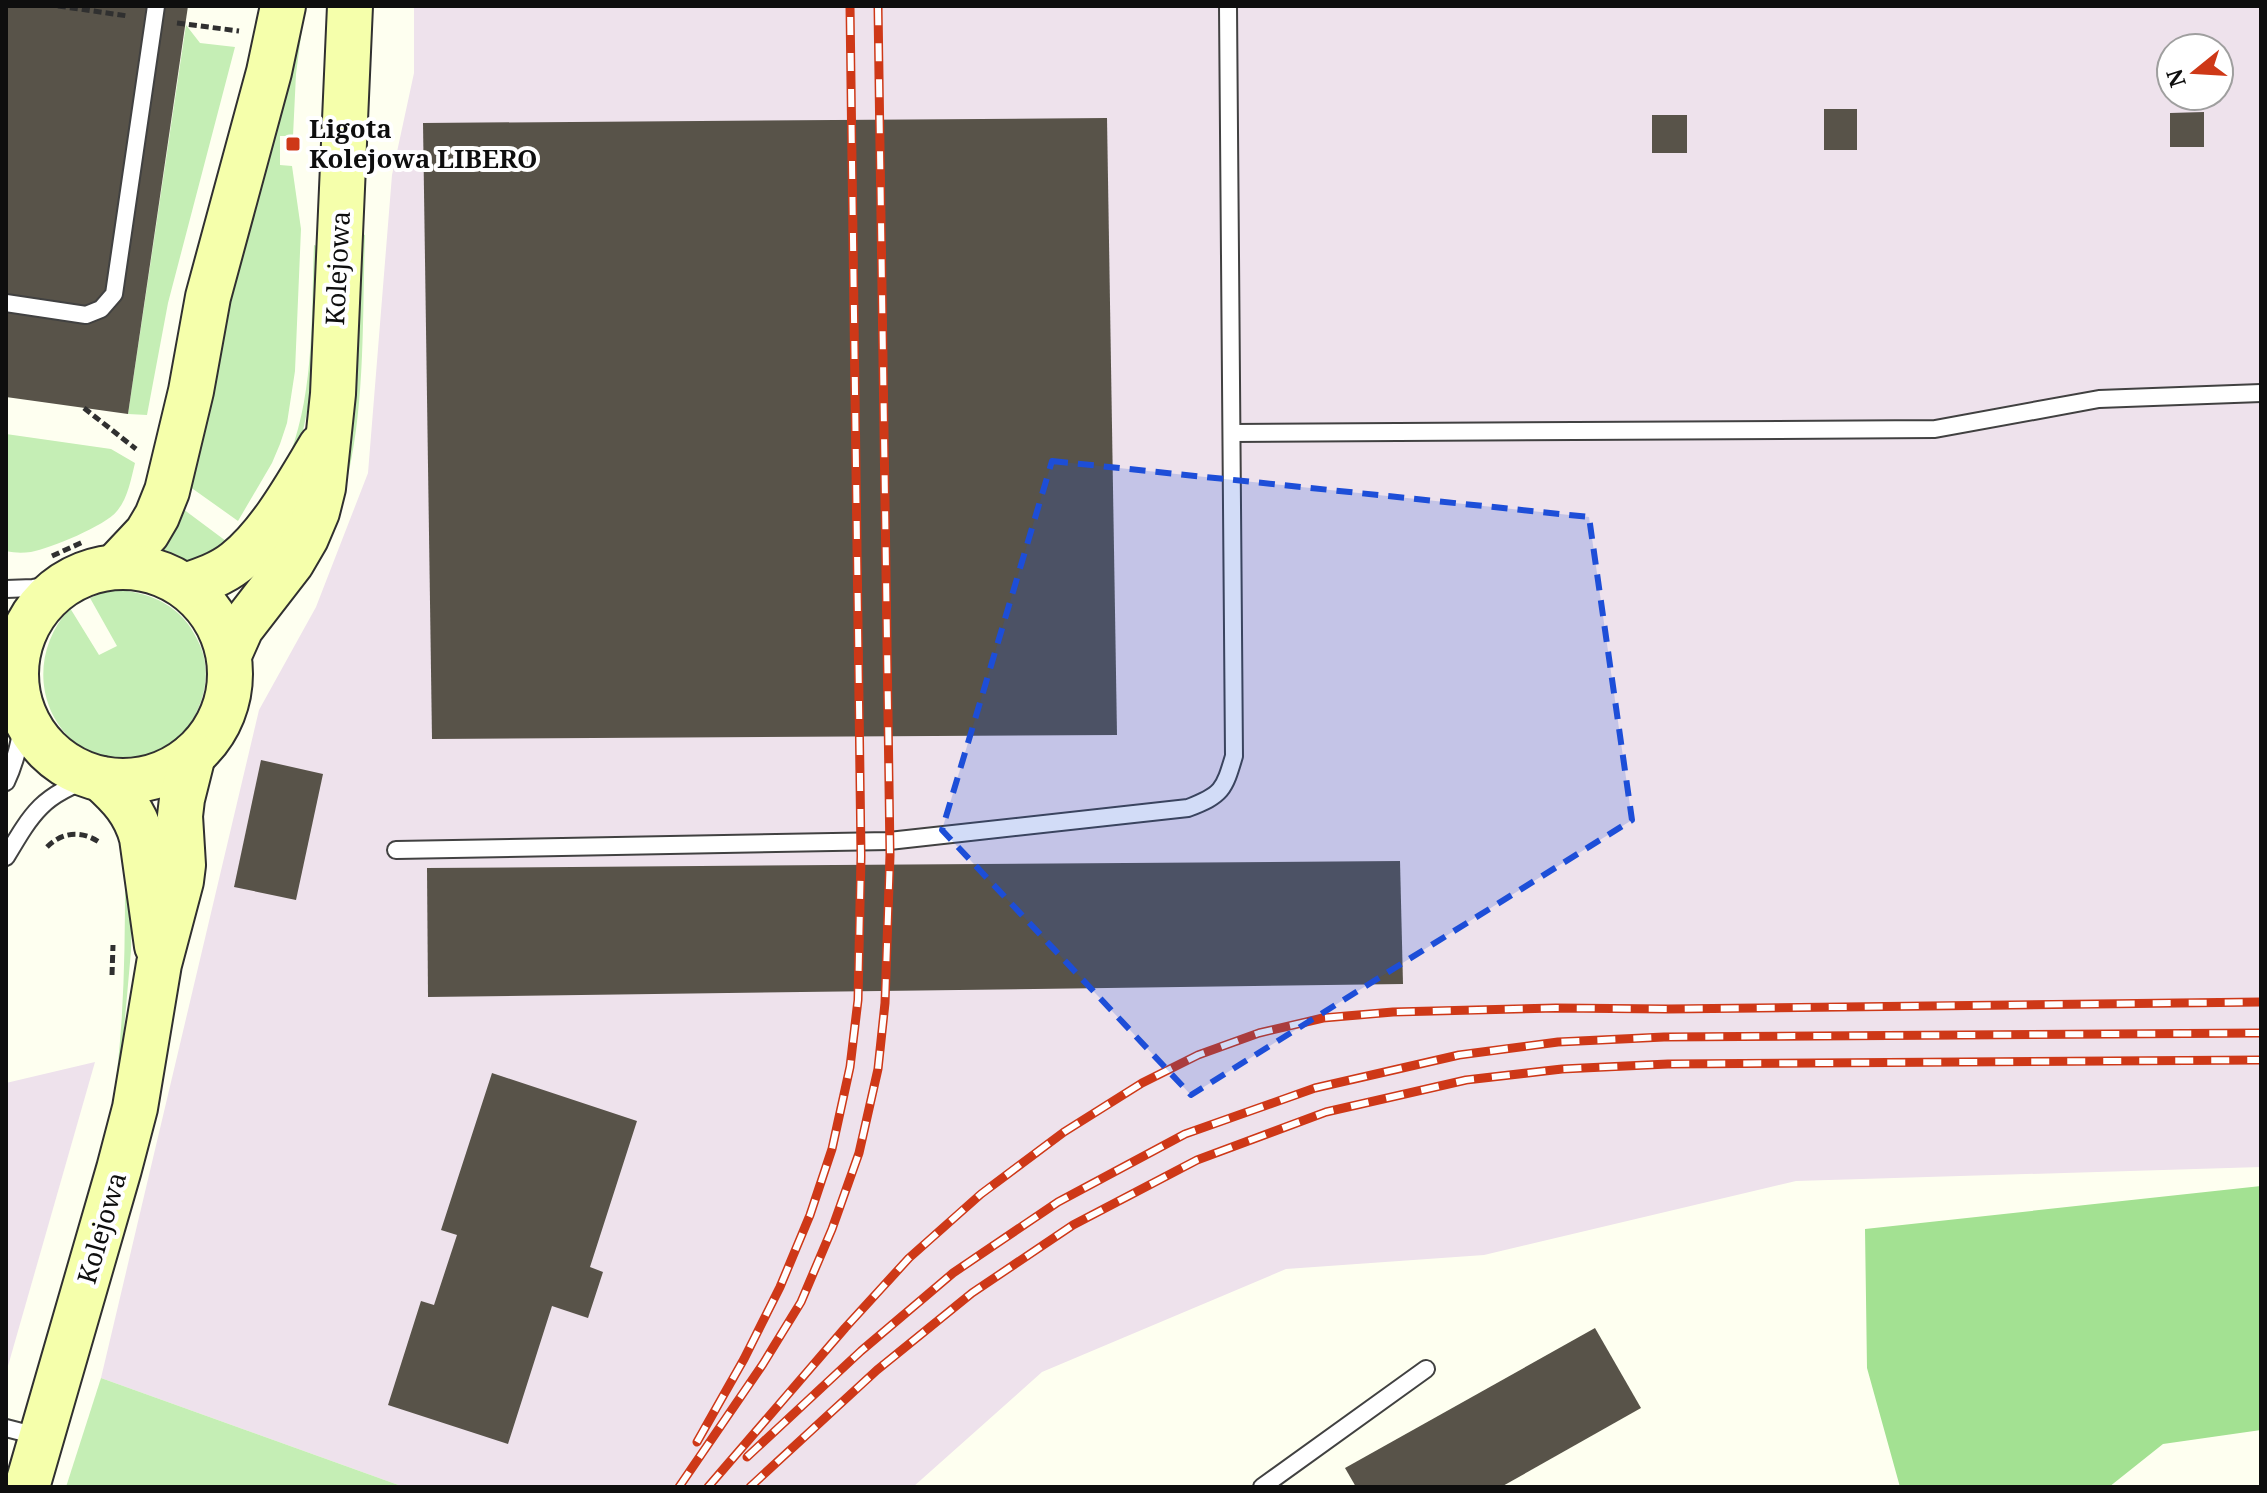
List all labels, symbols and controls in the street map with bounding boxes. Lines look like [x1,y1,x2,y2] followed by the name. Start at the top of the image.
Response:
[2155,32,2235,112] north arrow
[2158,66,2192,91] text: N
[309,110,537,176] place label: Ligota Kolejowa LIBERO
[284,135,302,153] marker: Ligota Kolejowa LIBERO
[316,210,358,326] street label: Kolejowa
[68,1168,134,1288] street label: Kolejowa

